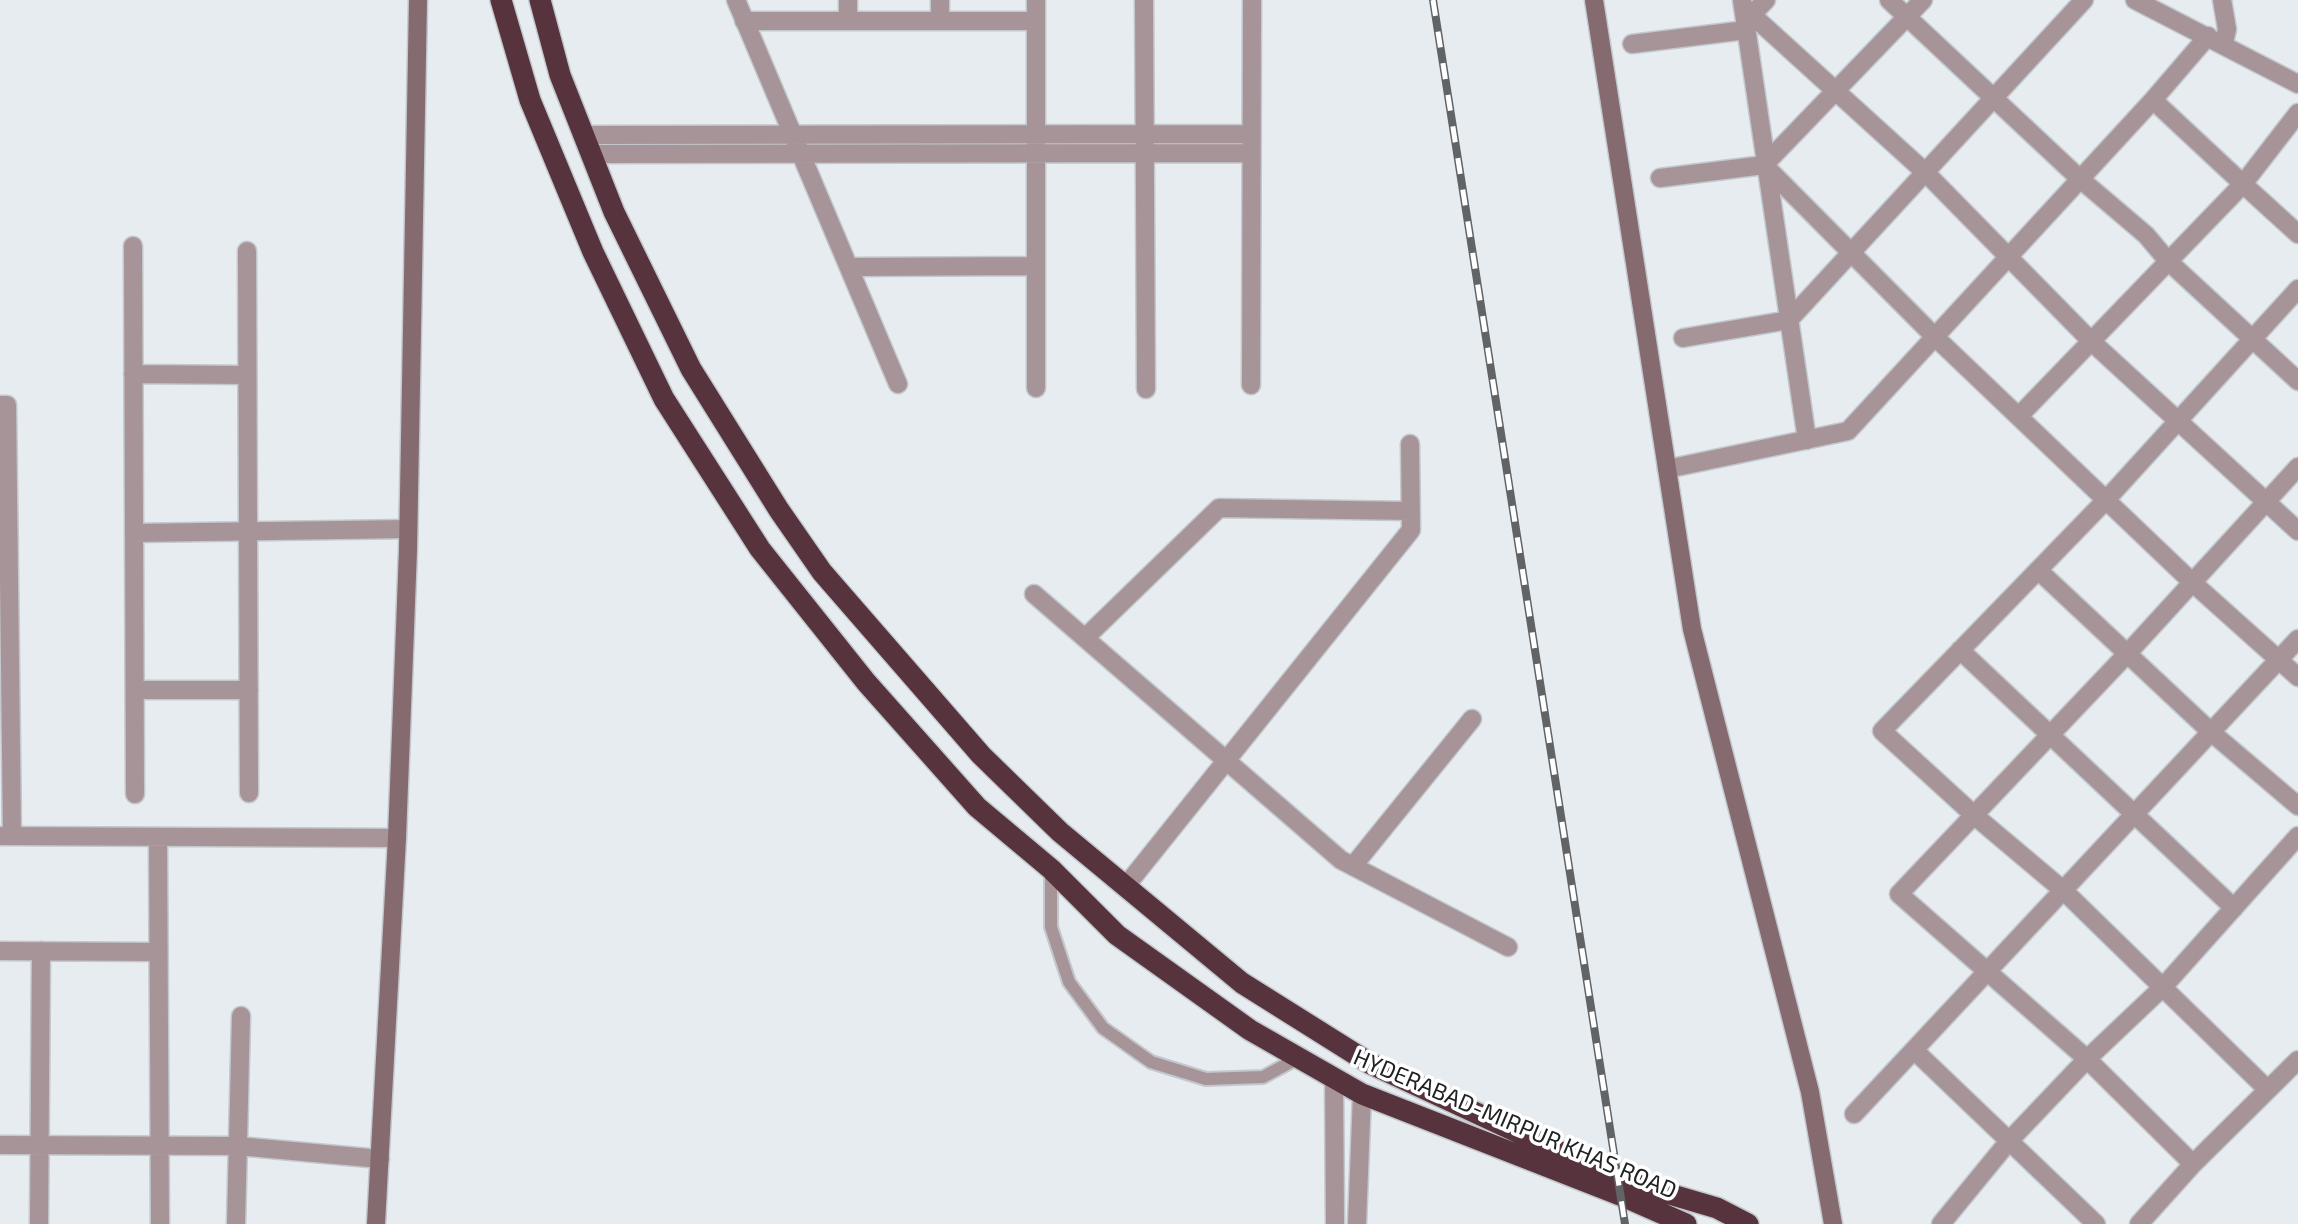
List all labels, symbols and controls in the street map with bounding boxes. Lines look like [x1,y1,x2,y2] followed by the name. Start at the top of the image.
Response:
[1349,1043,1681,1205] street label: HYDERABAD-MIRPUR KHAS ROAD

